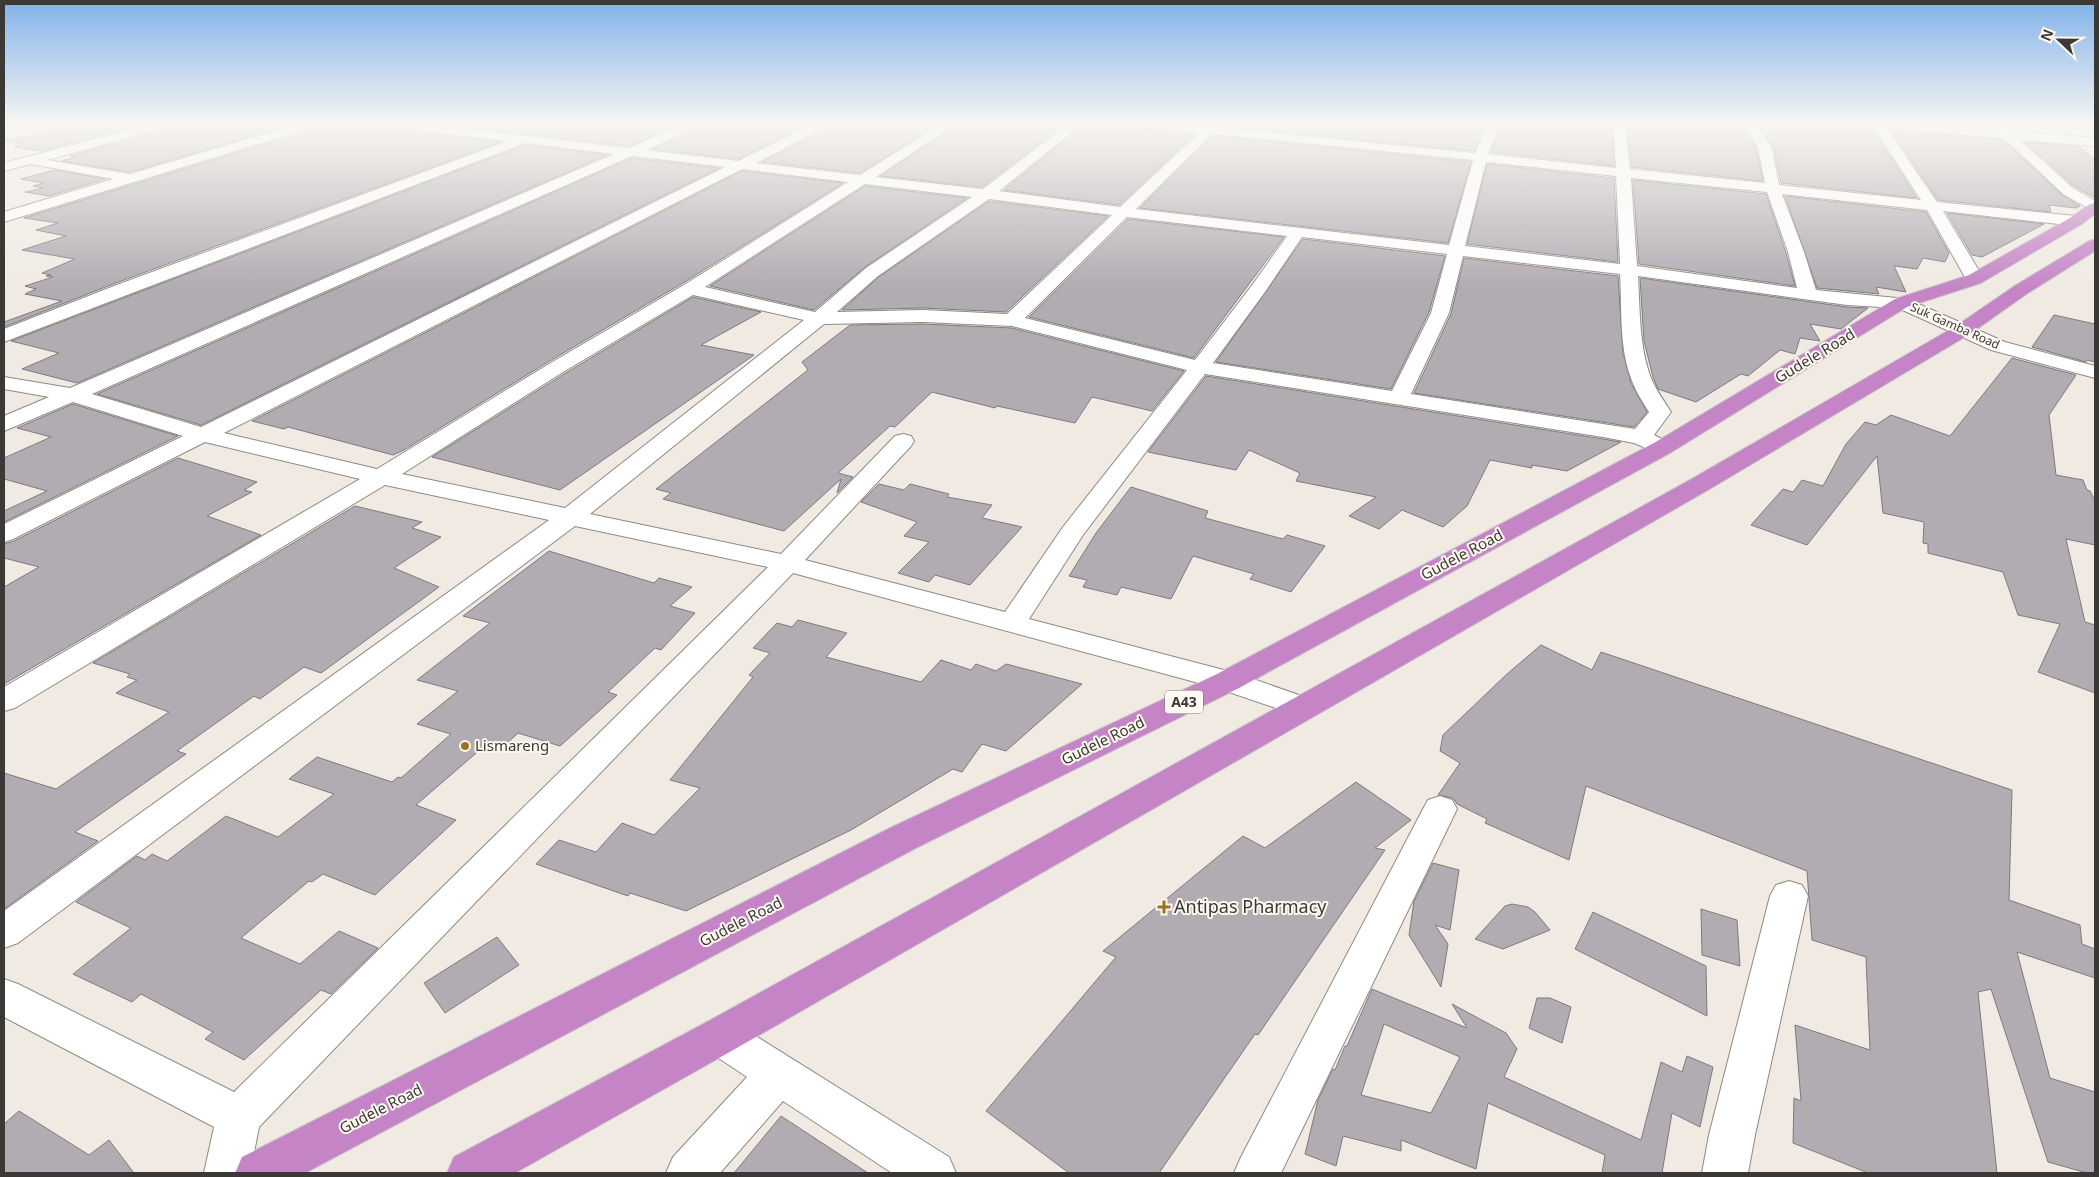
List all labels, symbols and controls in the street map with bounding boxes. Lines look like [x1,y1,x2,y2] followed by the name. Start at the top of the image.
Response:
[2034,15,2084,65] north arrow
[2036,26,2057,44] text: N
[1908,298,2003,353] street label: Suk Gamba Road
[1771,323,1858,387] street label: Gudele Road
[1417,524,1506,584] street label: Gudele Road
[1165,690,1203,714] road number: A43
[1058,711,1147,769] street label: Gudele Road
[475,735,549,755] place label: Lismareng
[459,740,471,752] marker: Lismareng
[696,892,785,950] street label: Gudele Road
[1174,894,1327,918] place label: Antipas Pharmacy
[1158,901,1170,913] marker: Antipas Pharmacy
[336,1079,425,1137] street label: Gudele Road

